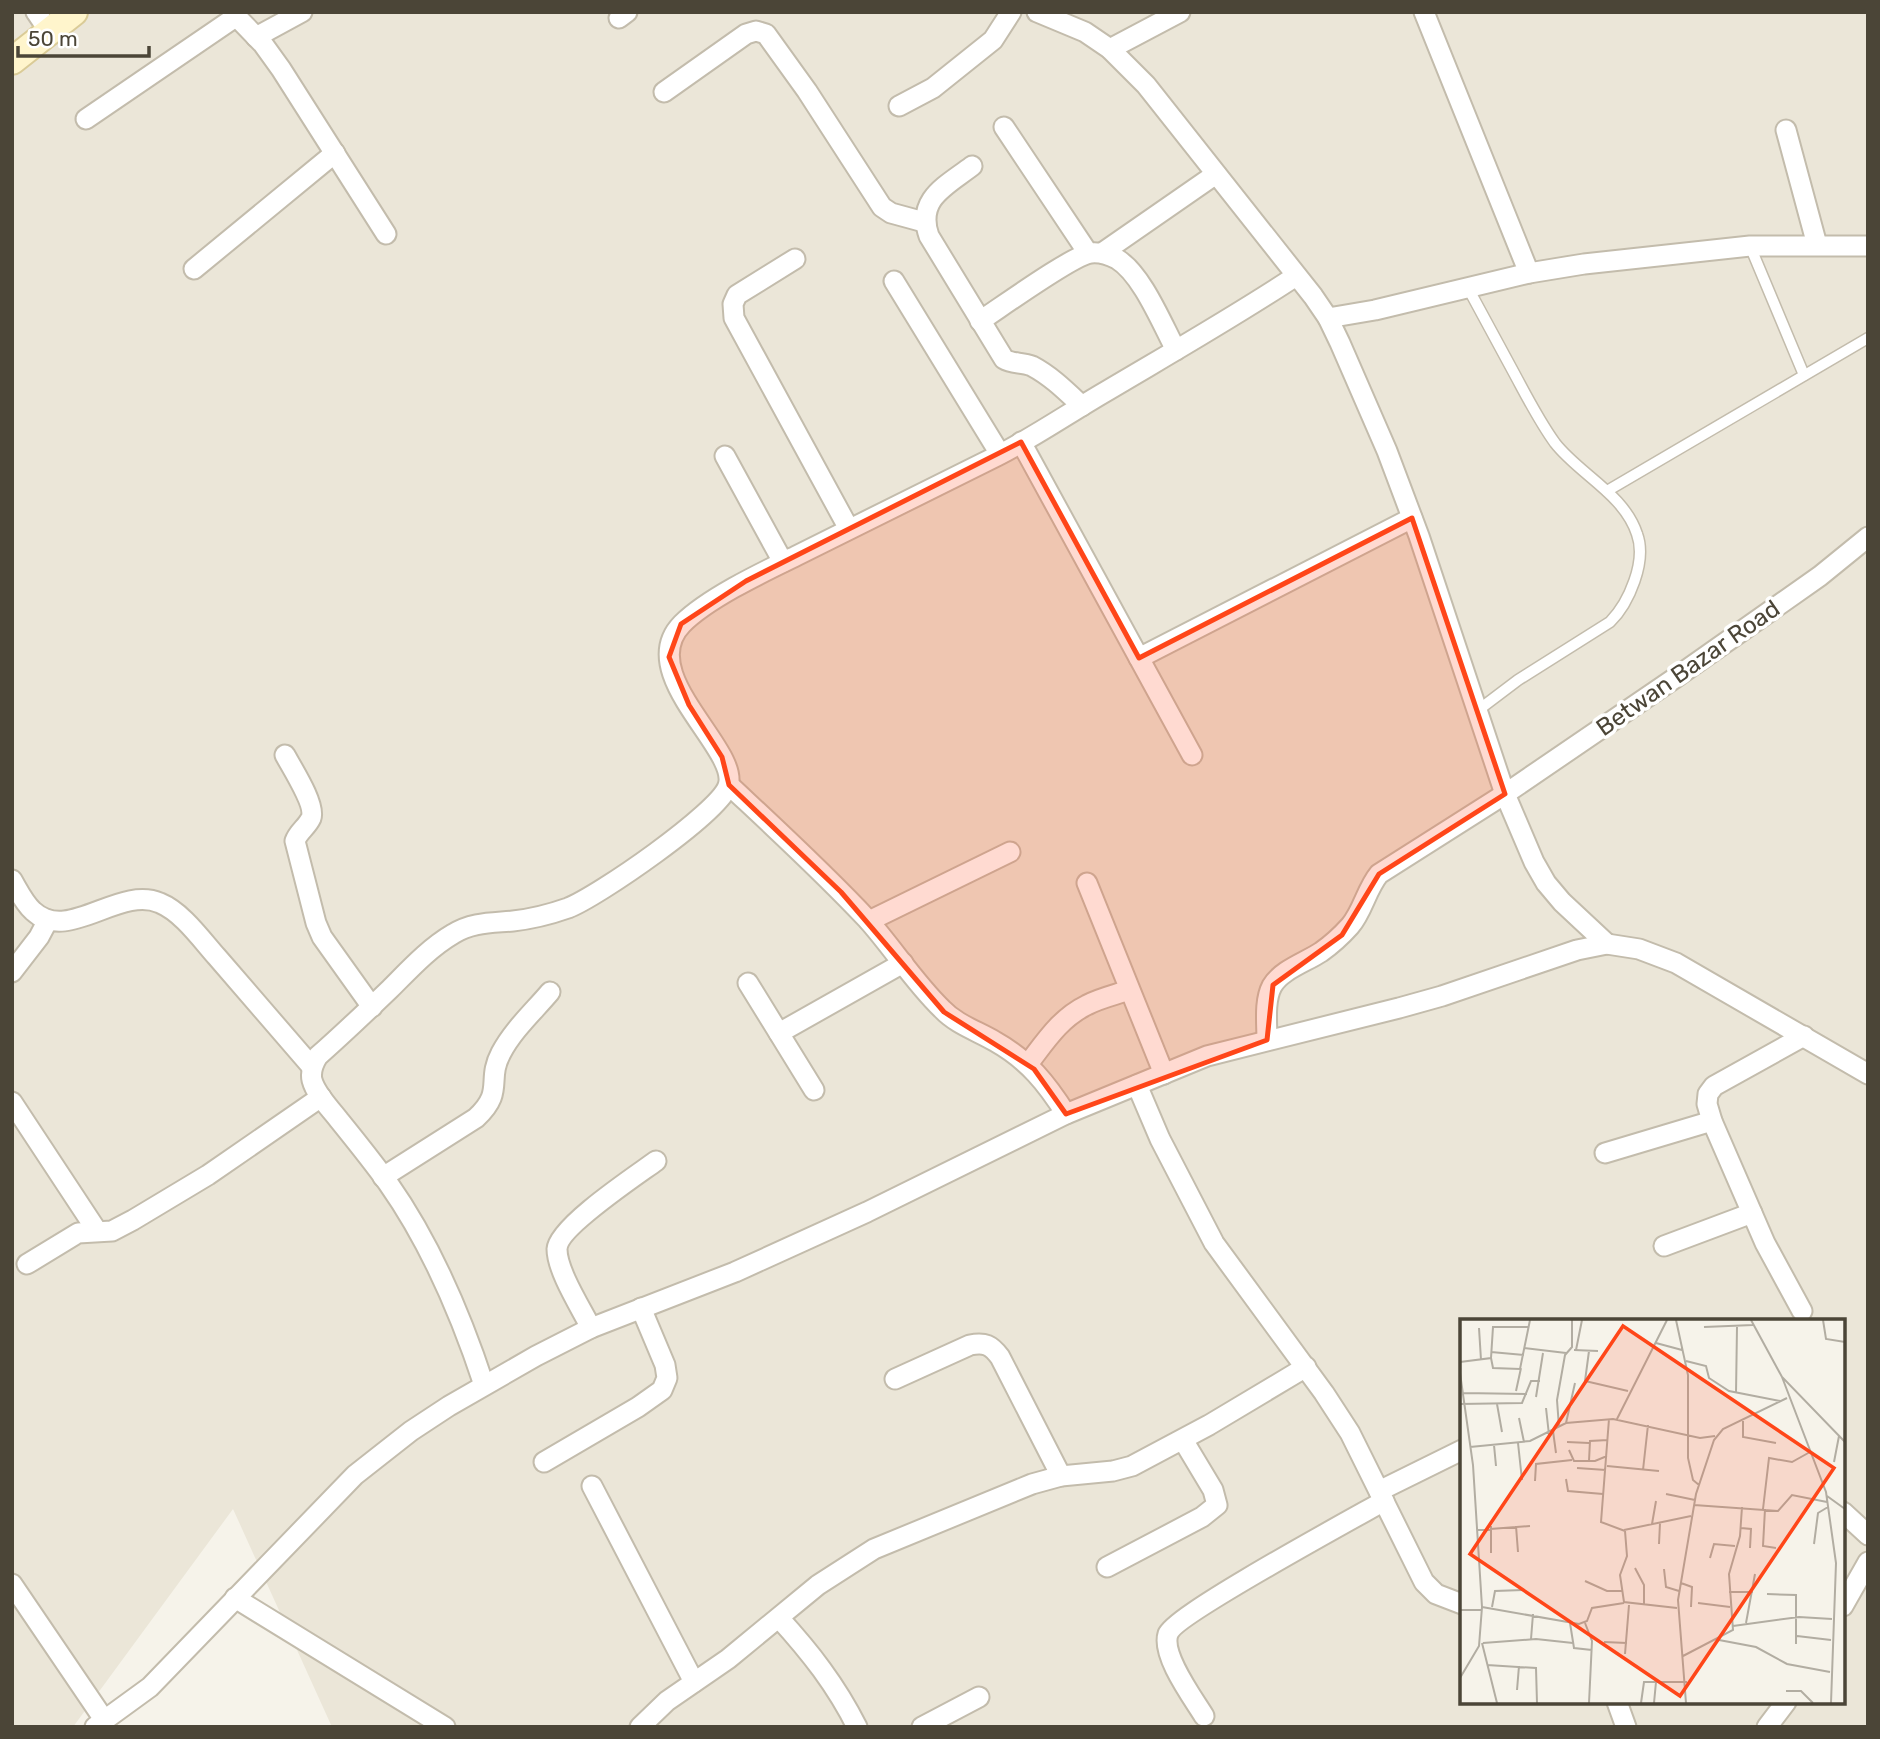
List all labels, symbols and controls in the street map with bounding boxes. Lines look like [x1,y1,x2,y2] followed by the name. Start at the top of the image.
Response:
[18,14,149,58] scale bar
[28,26,78,51] text: 50 m
[1591,594,1785,742] street label: Betwan Bazar Road
[1460,1319,1845,1704] inset map

